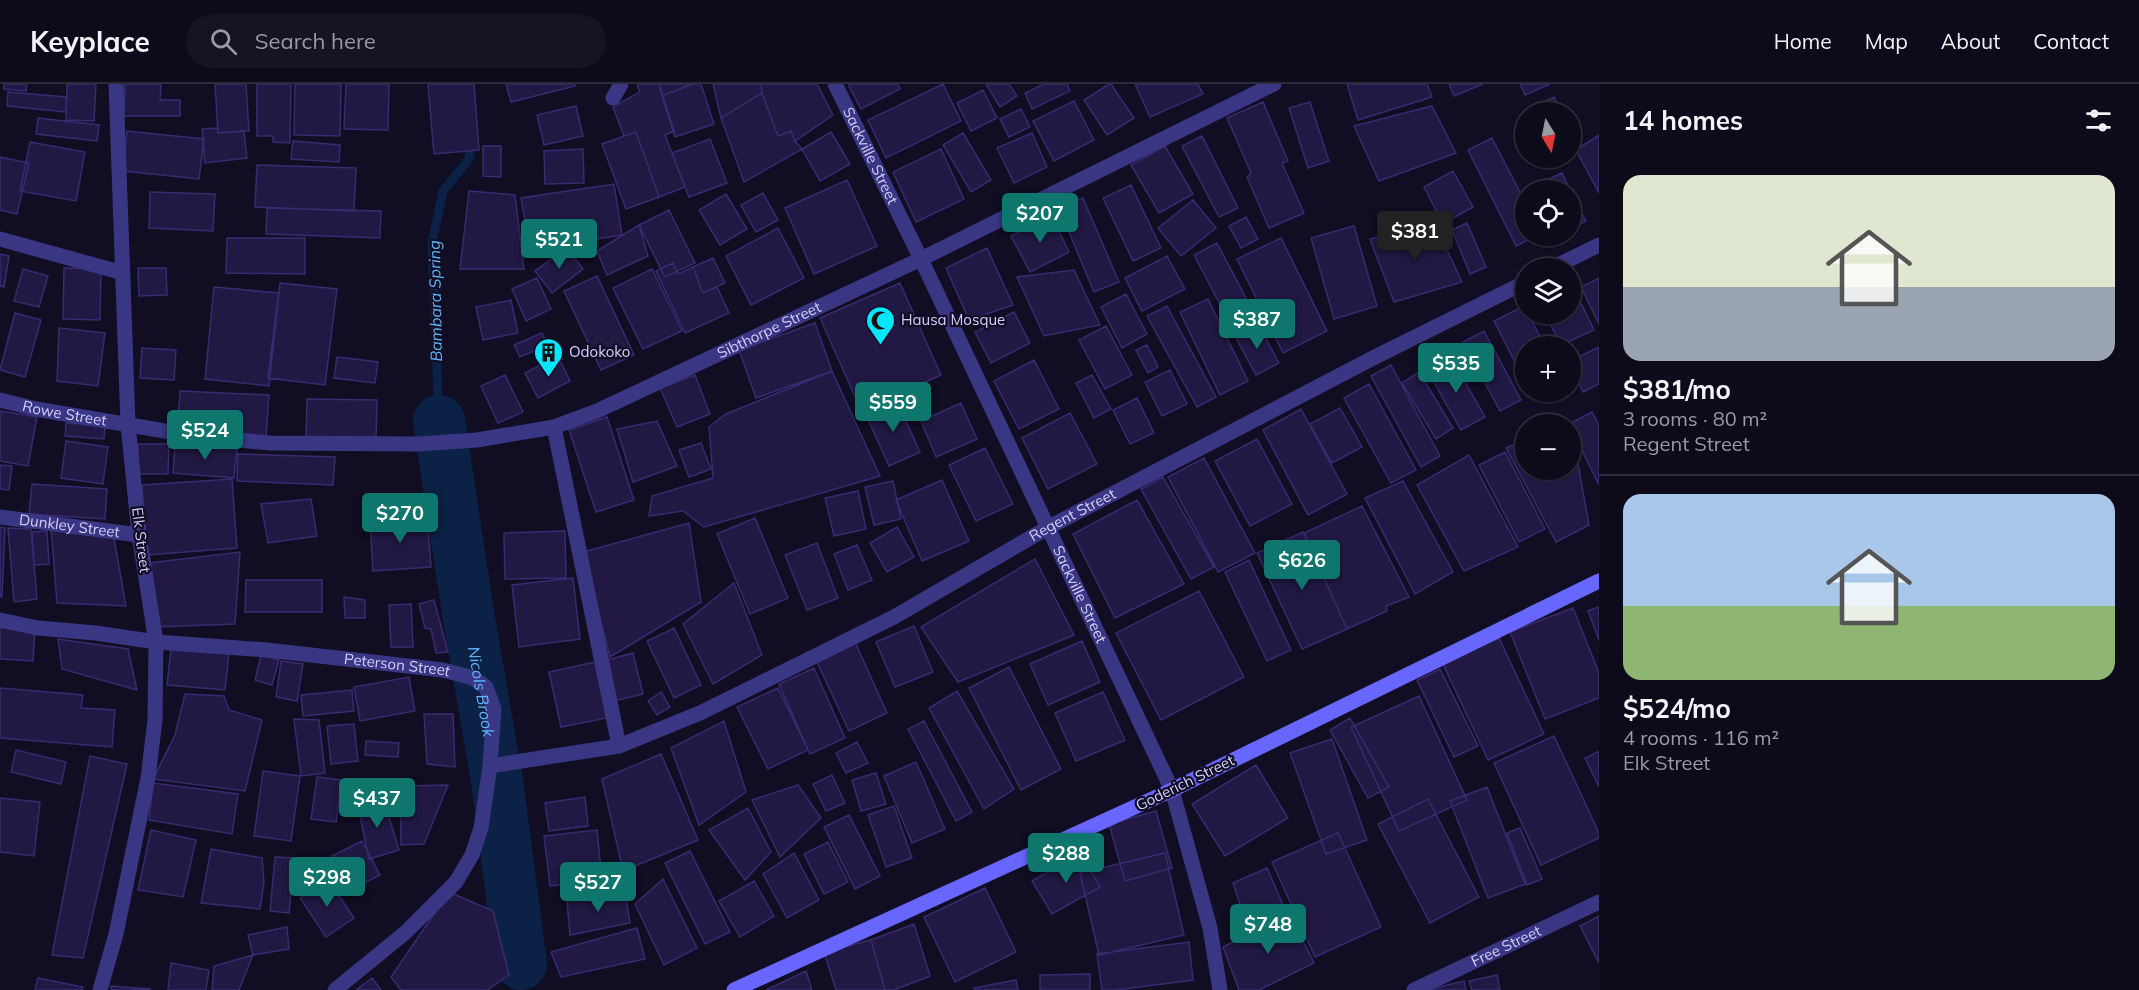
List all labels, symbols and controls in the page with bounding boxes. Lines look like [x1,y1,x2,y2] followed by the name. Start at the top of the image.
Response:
[186,14,606,68] search box
[30,24,150,59] text: Keyplace
[207,25,240,58] icon: search
[255,27,376,55] text: Search here
[1774,28,1832,54] text: Home
[1865,28,1908,54] text: Map
[1941,28,2000,54] text: About
[2033,28,2109,54] text: Contact
[1515,102,1581,168] north arrow
[1515,102,1581,480] map controls
[839,104,903,207] street label: Sackville Street
[1623,104,1743,137] text: 14 homes
[2082,104,2115,137] icon: filters
[1515,180,1581,246] button: locate
[1004,193,1076,244] pin: $207
[1016,200,1064,225] text: $207
[1379,211,1451,262] pin: $381
[1815,214,1923,322] icon: home
[1391,218,1439,243] text: $381
[523,219,595,270] pin: $521
[535,226,583,251] text: $521
[424,240,446,362] water label: Bambara Spring
[1515,258,1581,324] button: layers
[714,297,824,362] street label: Sibthorpe Street
[1221,299,1293,350] pin: $387
[864,304,896,346] mosque icon: Hausa Mosque
[1233,306,1281,331] text: $387
[901,310,1005,329] place label: Hausa Mosque
[532,336,564,378] building icon: Odokoko
[1515,336,1581,402] button: +
[569,342,630,361] place label: Odokoko
[1420,343,1492,394] pin: $535
[1432,350,1480,375] text: $535
[1623,373,1731,406] text: $381/mo
[857,382,929,433] pin: $559
[869,389,917,414] text: $559
[20,396,108,430] street label: Rowe Street
[1623,406,1767,431] text: 3 rooms · 80 m²
[169,410,241,461] pin: $524
[1515,414,1581,480] button: −
[181,417,229,442] text: $524
[1623,431,1750,456] text: Regent Street
[1026,484,1119,545] street label: Regent Street
[364,493,436,544] pin: $270
[376,500,424,525] text: $270
[128,506,155,574] street label: Elk Street
[18,510,121,541] street label: Dunkley Street
[1815,533,1923,641] icon: home
[1266,540,1338,591] pin: $626
[1049,542,1111,646] street label: Sackville Street
[1278,547,1326,572] text: $626
[464,645,499,739] water label: Nicols Brook
[343,649,453,681] street label: Peterson Street
[1623,692,1731,725] text: $524/mo
[1623,725,1779,750] text: 4 rooms · 116 m²
[1132,750,1237,815] street label: Goderich Street
[1623,750,1710,775] text: Elk Street
[341,778,413,829] pin: $437
[353,785,401,810] text: $437
[1030,833,1102,884] pin: $288
[1042,840,1090,865] text: $288
[291,857,363,908] pin: $298
[562,862,634,913] pin: $527
[303,864,351,889] text: $298
[574,869,622,894] text: $527
[1232,904,1304,955] pin: $748
[1244,911,1292,936] text: $748
[1468,921,1544,971] street label: Free Street

